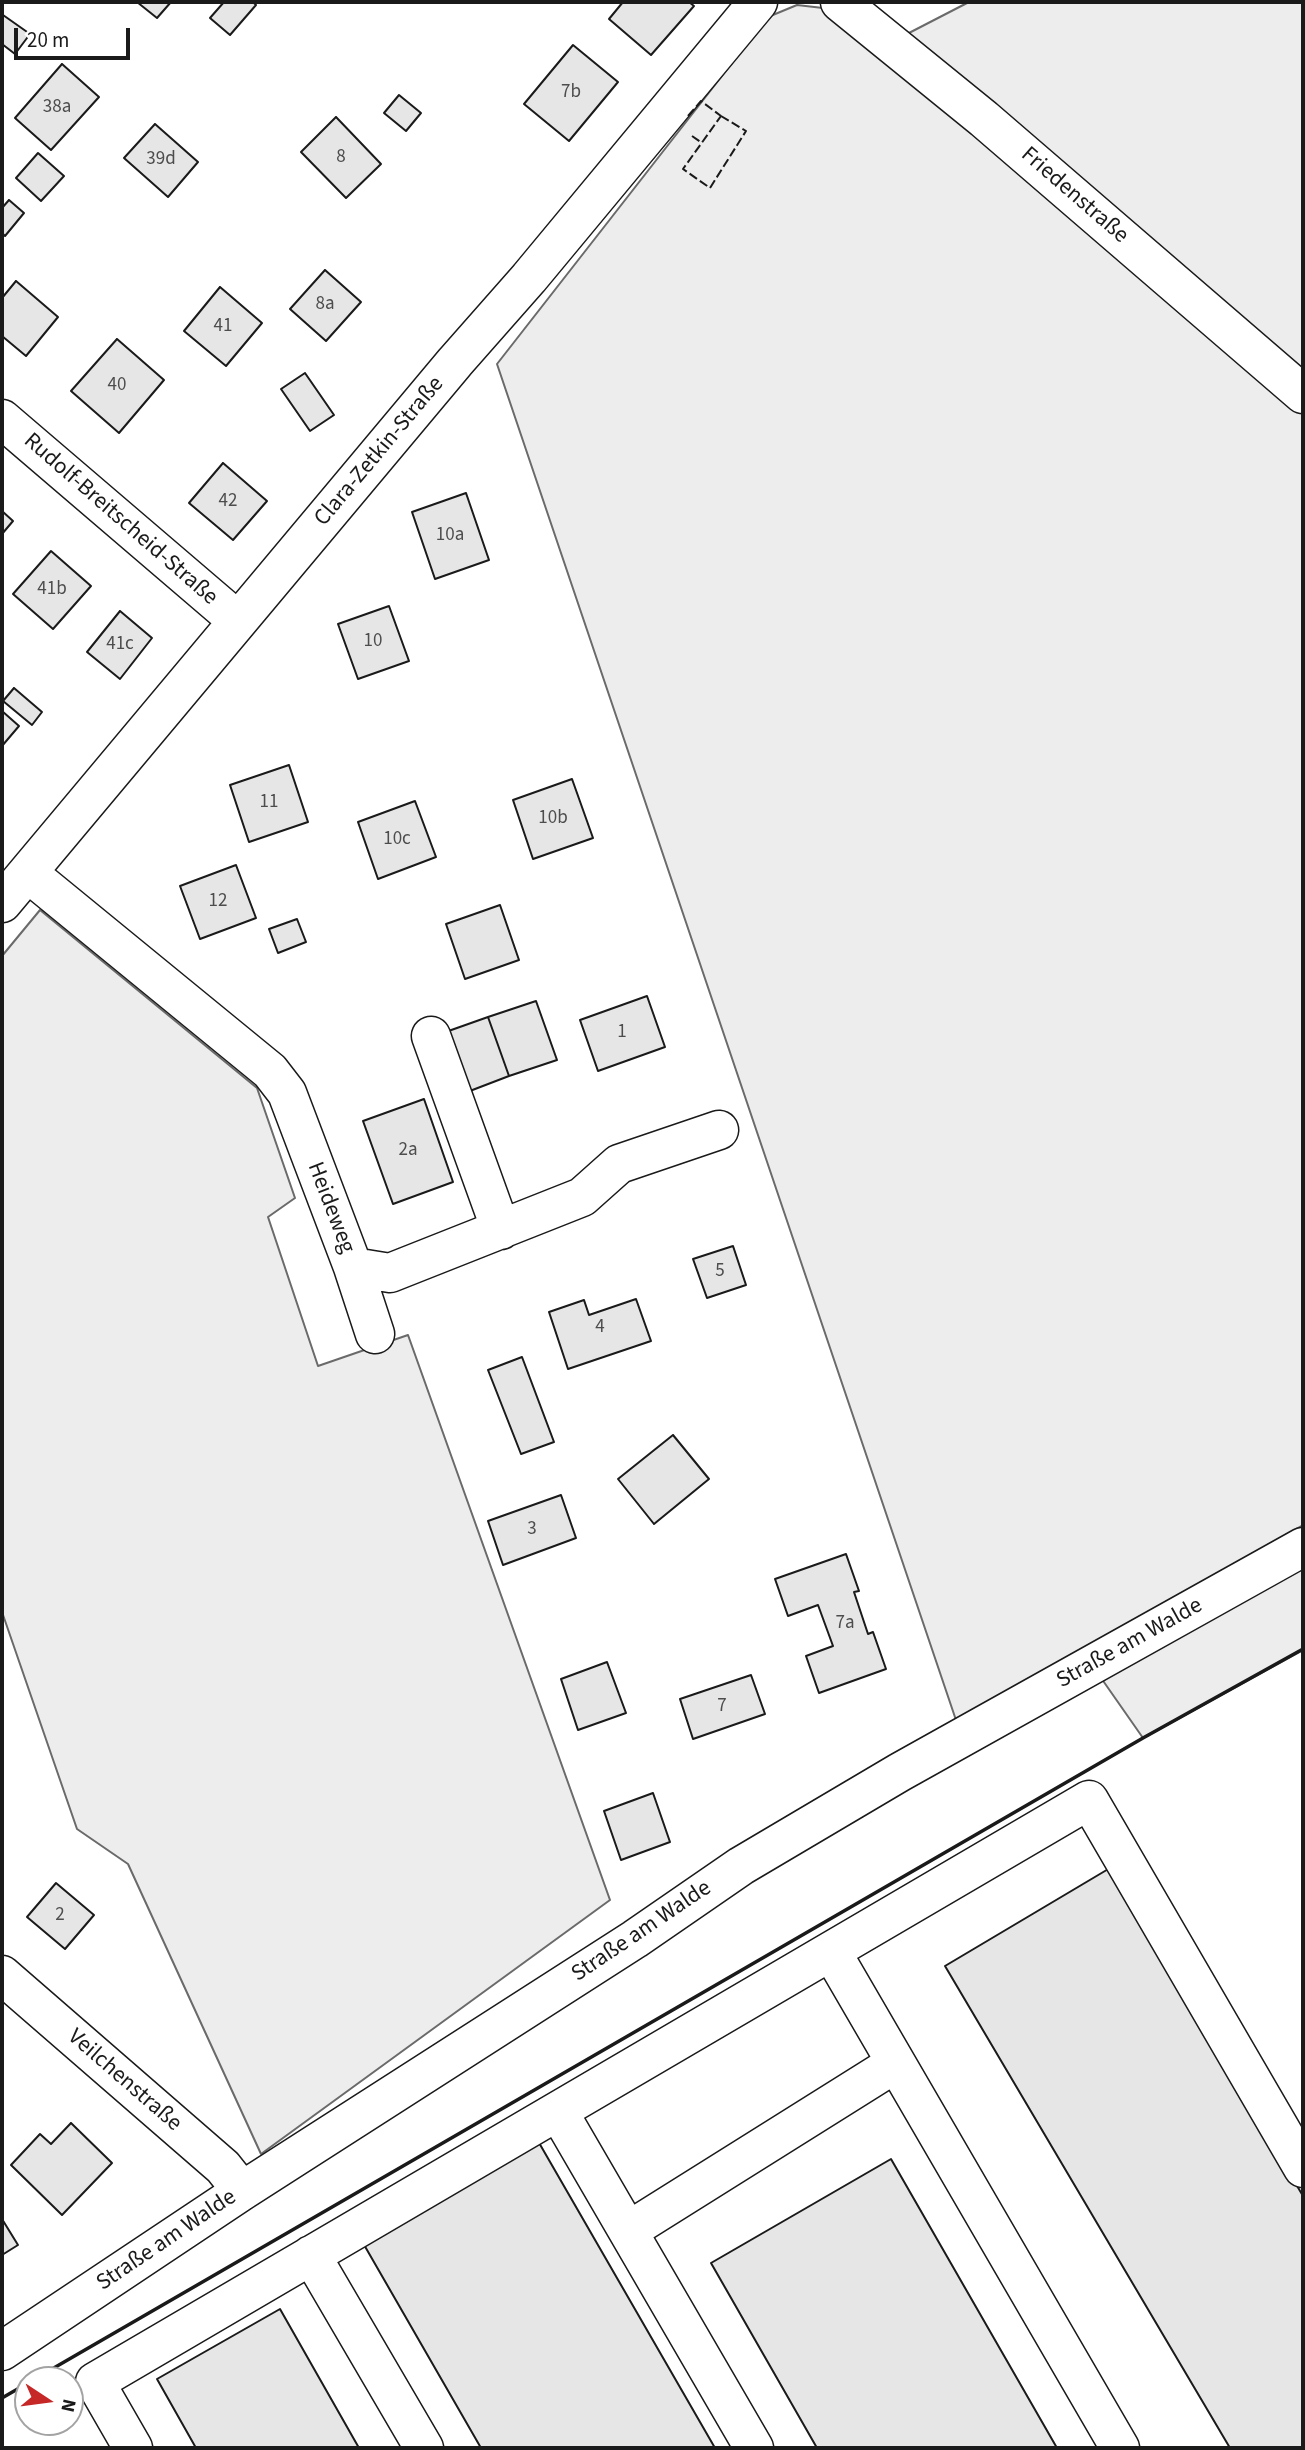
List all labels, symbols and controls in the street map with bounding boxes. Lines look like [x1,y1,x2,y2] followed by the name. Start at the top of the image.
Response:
[18,14,133,58] scale bar
[27,25,69,55] text: 20 m
[561,82,581,104] house number: 7b
[43,97,71,119] house number: 38a
[1015,142,1133,250] street label: Friedenstraße
[336,147,346,169] house number: 8
[146,149,176,171] house number: 39d
[315,294,335,316] house number: 8a
[214,316,232,338] house number: 41
[309,372,451,532] street label: Clara-Zetkin-Straße
[108,375,126,397] house number: 40
[17,428,223,612] street label: Rudolf-Breitscheid-Straße
[219,491,237,513] house number: 42
[436,525,464,547] house number: 10a
[37,579,67,601] house number: 41b
[364,631,382,653] house number: 10
[106,634,134,656] house number: 41c
[260,792,278,814] house number: 11
[538,808,568,830] house number: 10b
[383,829,411,851] house number: 10c
[209,891,227,913] house number: 12
[617,1022,627,1044] house number: 1
[398,1140,418,1162] house number: 2a
[300,1158,360,1258] street label: Heideweg
[715,1261,725,1283] house number: 5
[595,1317,605,1339] house number: 4
[527,1519,537,1541] house number: 3
[1052,1593,1208,1695] street label: Straße am Walde
[835,1613,855,1635] house number: 7a
[717,1696,727,1718] house number: 7
[567,1875,717,1989] street label: Straße am Walde
[55,1905,65,1927] house number: 2
[61,2024,187,2138] street label: Veilchenstraße
[92,2184,242,2298] street label: Straße am Walde
[14,2366,84,2436] north arrow
[53,2396,83,2415] text: N

